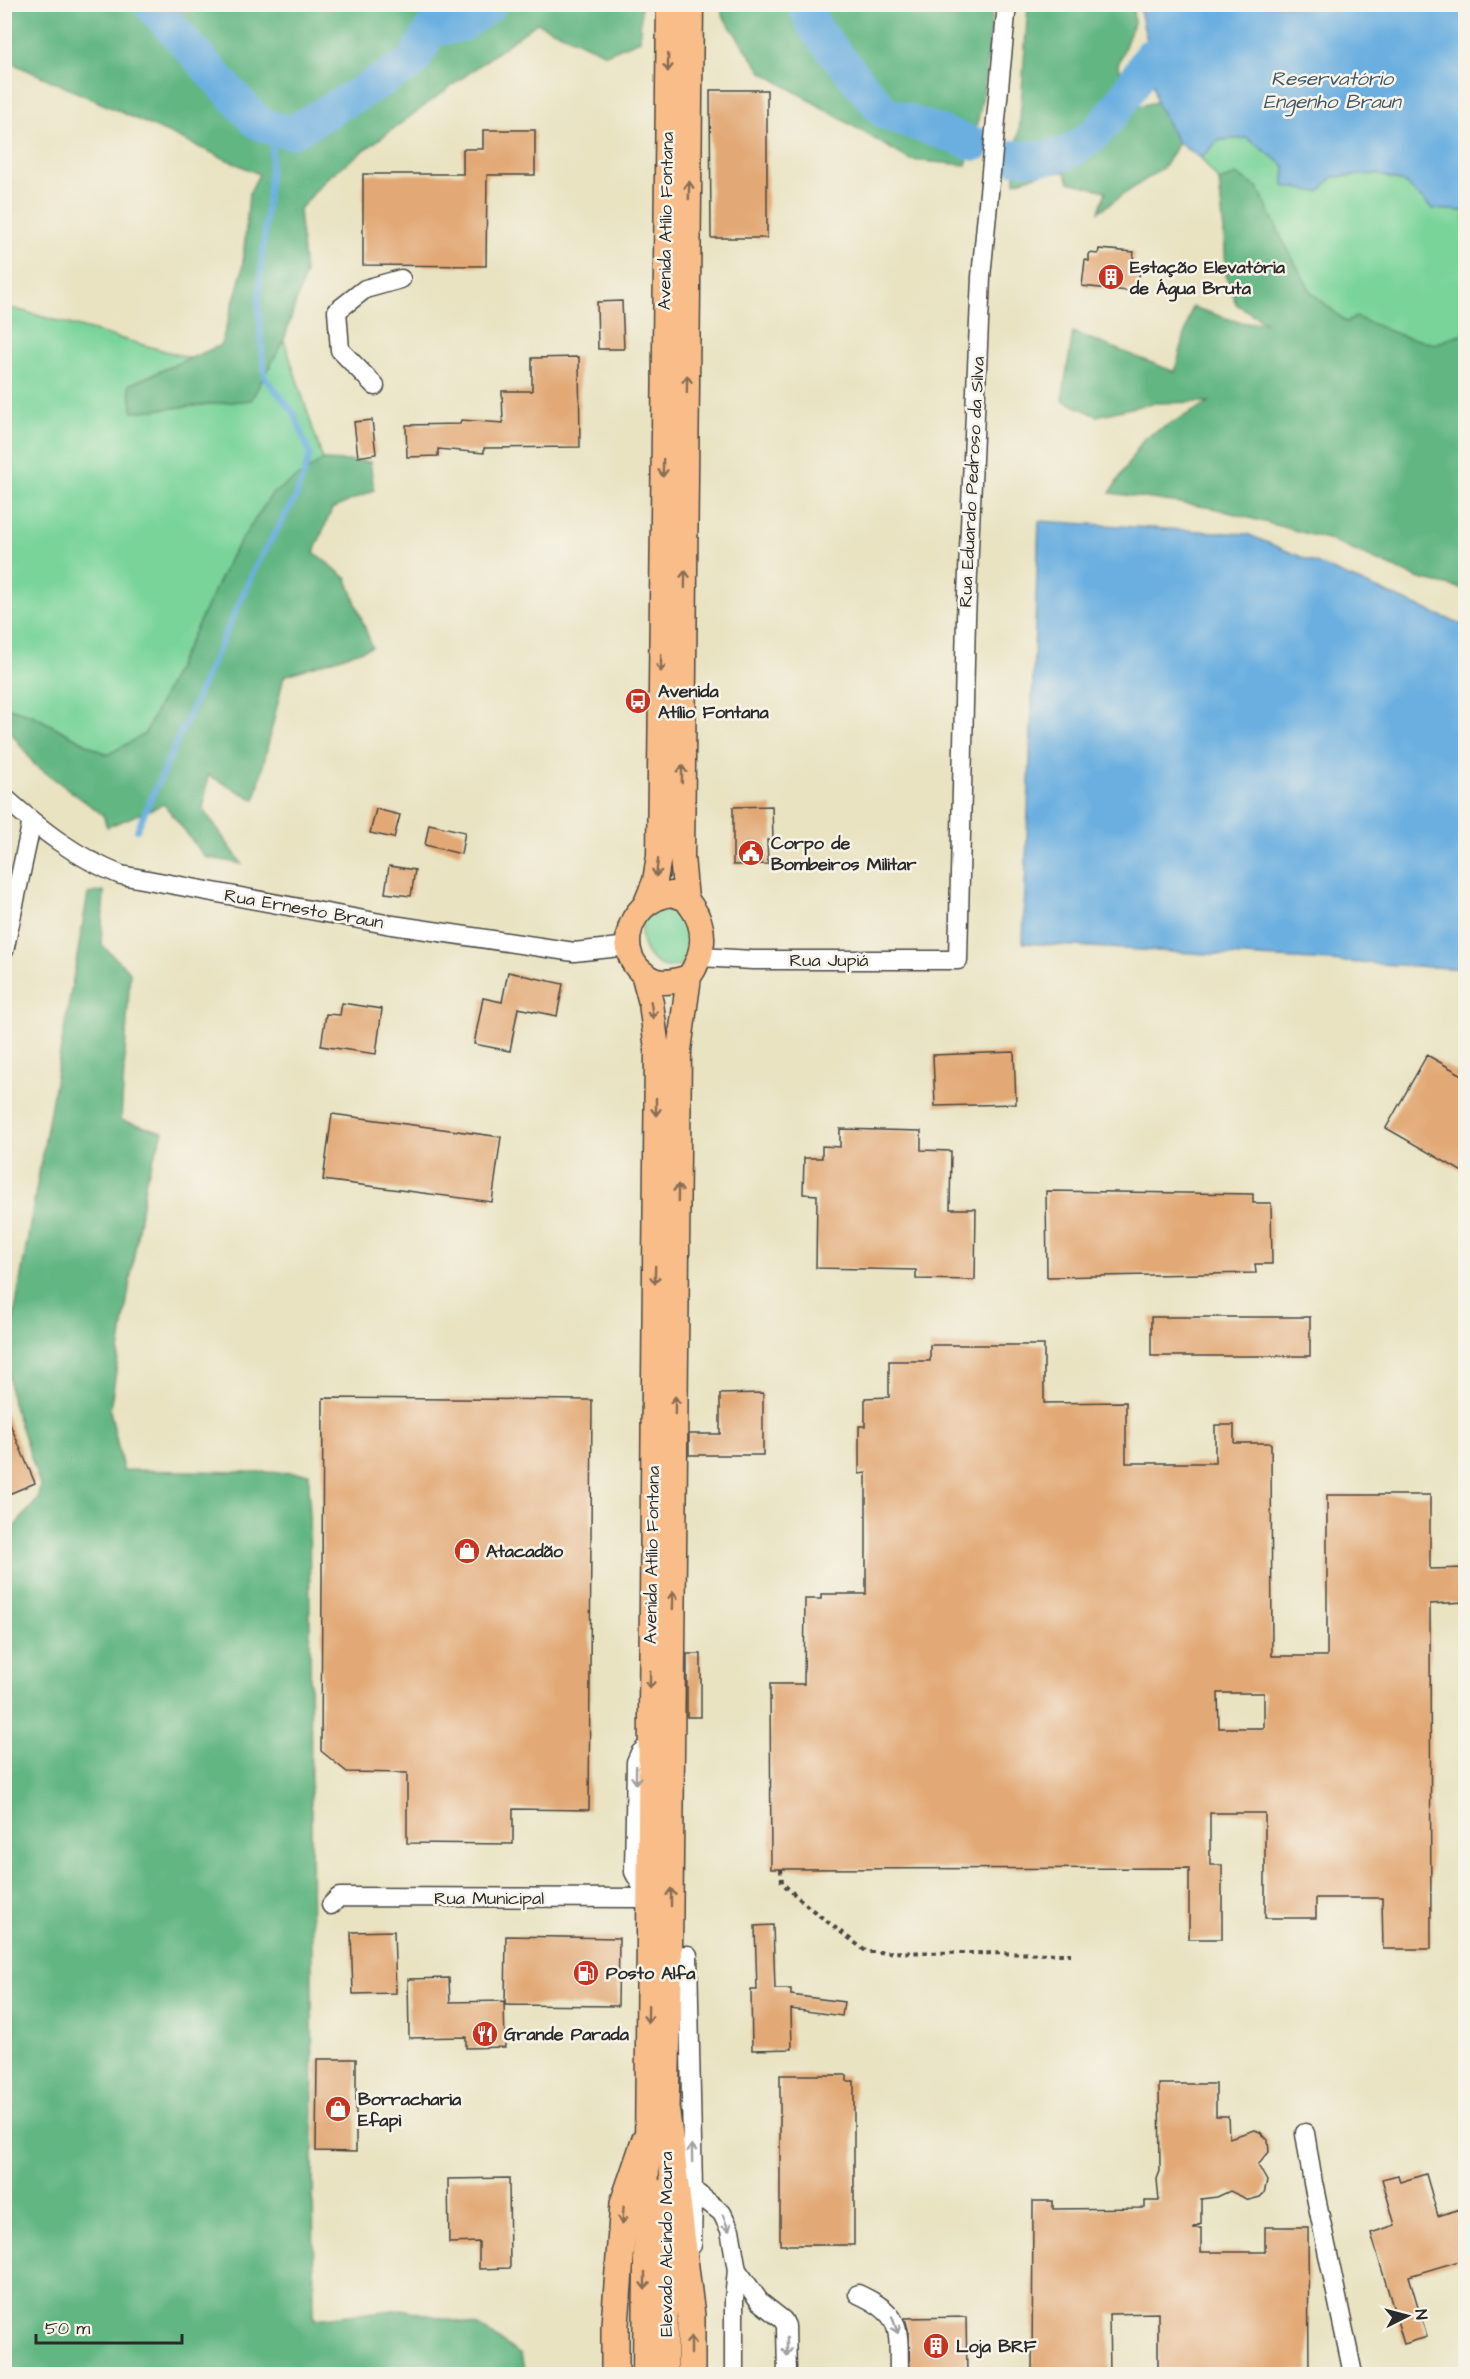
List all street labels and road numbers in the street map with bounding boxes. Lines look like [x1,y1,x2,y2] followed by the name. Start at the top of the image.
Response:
[652,132,680,310] street label: Avenida Atílio Fontana
[953,356,991,608] street label: Rua Eduardo Pedroso da Silva
[222,883,386,935] street label: Rua Ernesto Braun
[790,948,868,973] street label: Rua Jupiá
[638,1466,666,1644] street label: Avenida Atílio Fontana
[434,1886,544,1911] street label: Rua Municipal
[654,2151,679,2337] street label: Elevado Alcindo Moura

